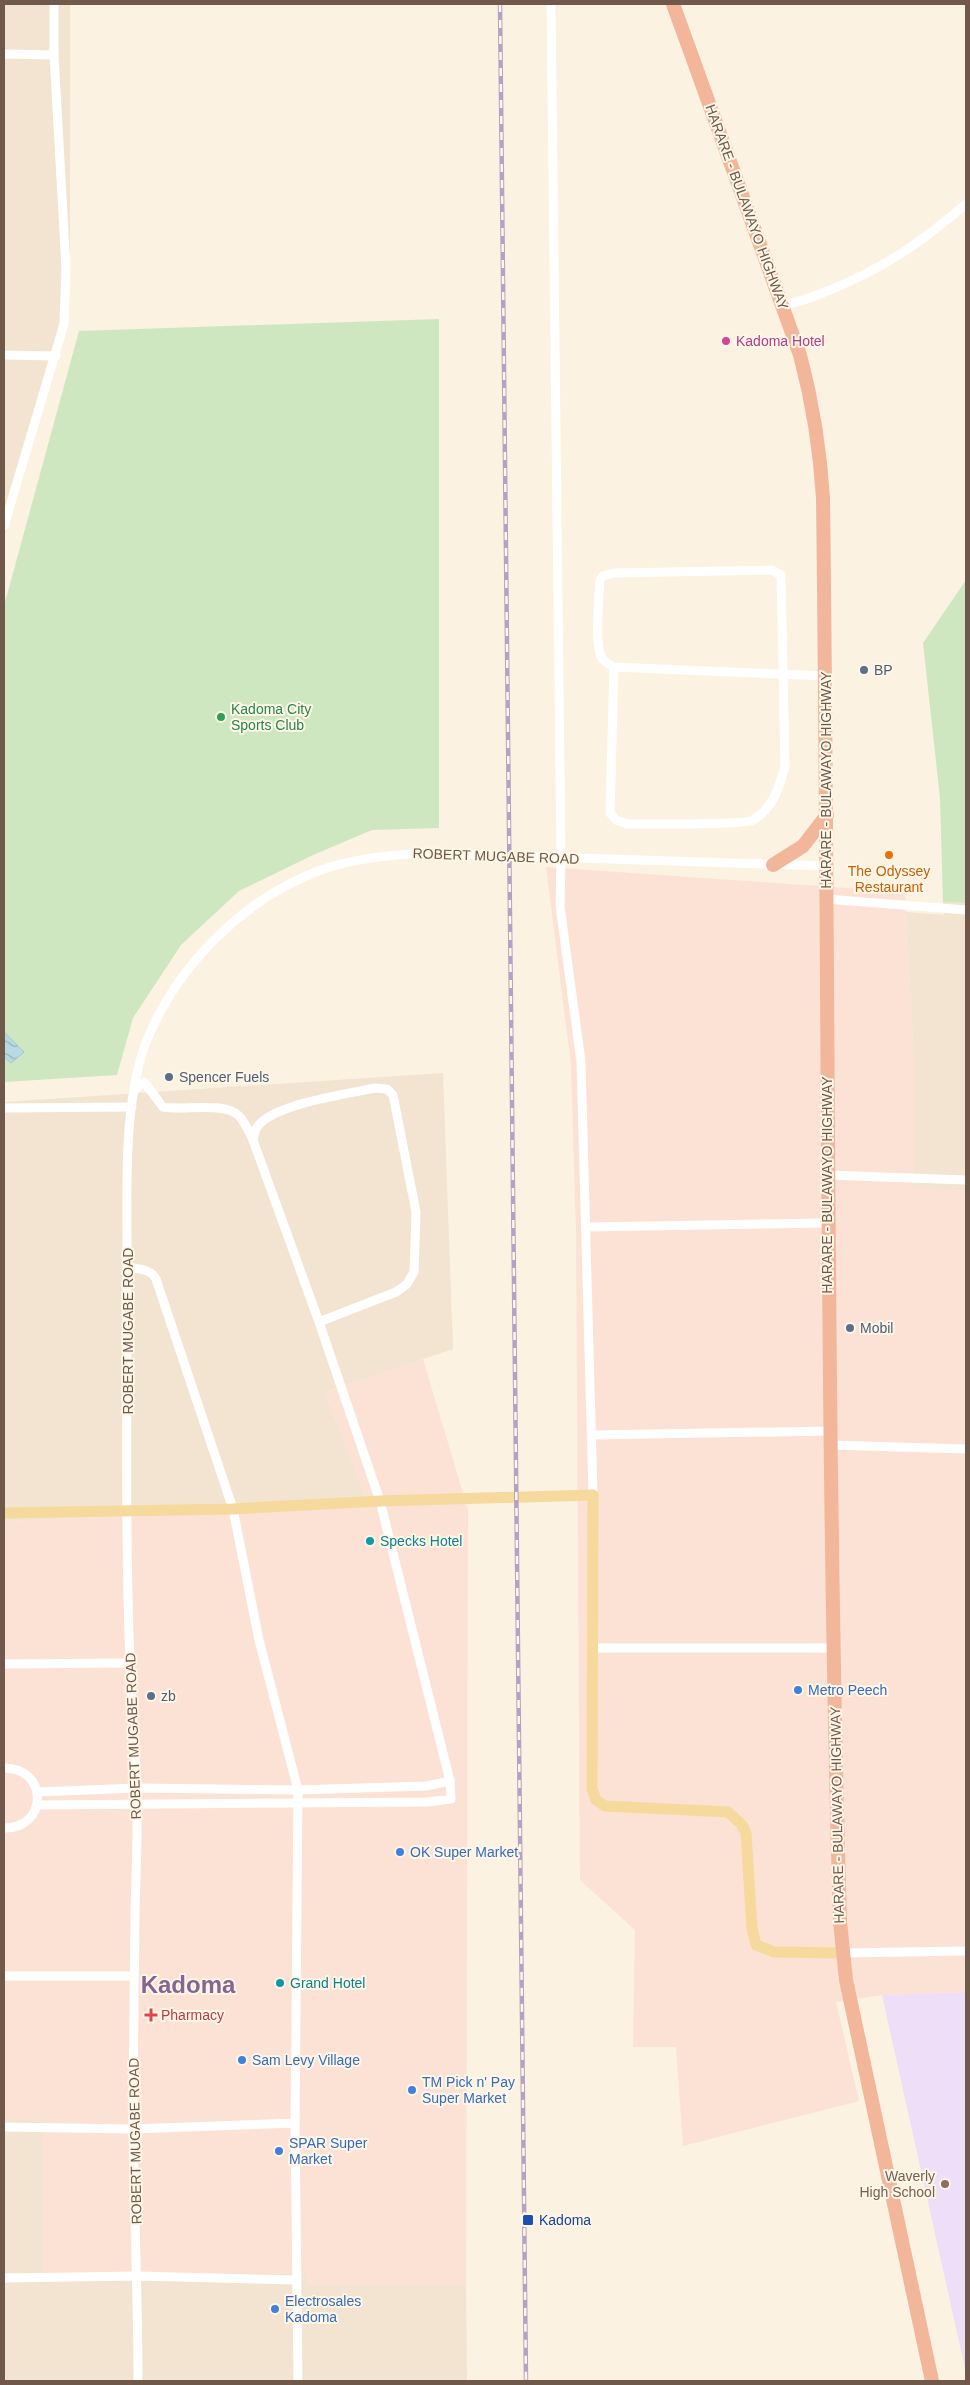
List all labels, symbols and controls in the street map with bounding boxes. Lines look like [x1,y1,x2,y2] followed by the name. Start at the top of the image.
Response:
[702,102,792,312] street label: HARARE - BULAWAYO HIGHWAY
[736,333,825,349] place label: Kadoma Hotel
[720,335,732,347] marker: Kadoma Hotel
[874,662,893,678] place label: BP
[858,664,870,676] marker: BP
[818,671,834,889] street label: HARARE - BULAWAYO HIGHWAY
[231,701,311,733] place label: Kadoma City Sports Club
[215,711,227,723] marker: Kadoma City Sports Club
[412,845,580,867] street label: ROBERT MUGABE ROAD
[883,849,895,861] marker: The Odyssey Restaurant
[848,863,930,895] place label: The Odyssey Restaurant
[179,1069,269,1085] place label: Spencer Fuels
[163,1071,175,1083] marker: Spencer Fuels
[819,1076,835,1294] street label: HARARE - BULAWAYO HIGHWAY
[120,1248,136,1414] street label: ROBERT MUGABE ROAD
[860,1320,893,1336] place label: Mobil
[844,1322,856,1334] marker: Mobil
[380,1533,462,1549] place label: Specks Hotel
[364,1535,376,1547] marker: Specks Hotel
[122,1652,144,1820] street label: ROBERT MUGABE ROAD
[808,1682,887,1698] place label: Metro Peech
[792,1684,804,1696] marker: Metro Peech
[161,1688,176,1704] place label: zb
[145,1690,157,1702] marker: zb
[827,1706,847,1924] street label: HARARE - BULAWAYO HIGHWAY
[410,1844,518,1860] place label: OK Super Market
[394,1846,406,1858] marker: OK Super Market
[141,1971,236,1998] district label: Kadoma
[290,1975,365,1991] place label: Grand Hotel
[274,1977,286,1989] marker: Grand Hotel
[161,2007,224,2023] place label: Pharmacy
[145,2009,157,2021] marker: Pharmacy
[252,2052,360,2068] place label: Sam Levy Village
[236,2054,248,2066] marker: Sam Levy Village
[126,2057,144,2225] street label: ROBERT MUGABE ROAD
[422,2074,515,2106] place label: TM Pick n' Pay Super Market
[406,2084,418,2096] marker: TM Pick n' Pay Super Market
[289,2135,368,2167] place label: SPAR Super Market
[273,2145,285,2157] marker: SPAR Super Market
[860,2168,935,2200] place label: Waverly High School
[939,2178,951,2190] marker: Waverly High School
[539,2212,591,2228] place label: Kadoma
[521,2213,535,2227] marker: Kadoma
[285,2293,361,2325] place label: Electrosales Kadoma
[269,2303,281,2315] marker: Electrosales Kadoma

